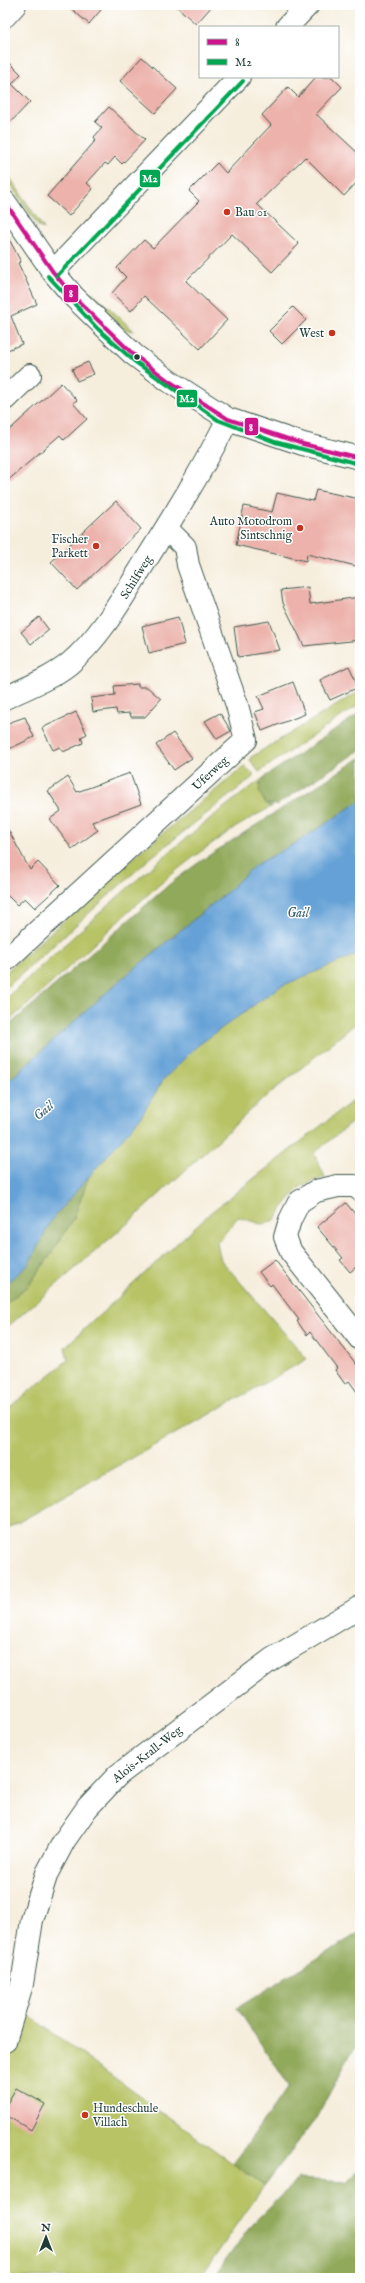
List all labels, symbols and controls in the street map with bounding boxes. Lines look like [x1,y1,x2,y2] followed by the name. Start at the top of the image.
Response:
[199,26,339,78] legend
[235,35,240,50] text: 8
[235,55,252,70] text: M2
[139,169,161,188] line badge: M2
[142,172,159,186] text: M2
[235,205,267,220] place label: Bau 01
[222,207,232,217] marker: Bau 01
[63,284,79,303] line badge: 8
[69,287,73,301] text: 8
[299,326,324,341] place label: West
[327,328,337,338] marker: West
[132,352,142,362] unlabelled marker
[176,389,198,408] line badge: M2
[179,392,196,406] text: M2
[244,417,259,436] line badge: 8
[249,421,253,435] text: 8
[209,514,292,543] place label: Auto Motodrom Sintschnig
[295,523,305,533] marker: Auto Motodrom Sintschnig
[52,532,89,561] place label: Fischer Parkett
[91,541,101,551] marker: Fischer Parkett
[117,552,156,602] street label: Schilfweg
[189,753,232,794] street label: Uferweg
[287,905,310,922] water label: Gail
[30,1097,58,1125] water label: Gail
[109,1722,185,1787] street label: Alois-Krall-Weg
[92,2101,159,2130] place label: Hundeschule Villach
[80,2110,90,2120] marker: Hundeschule Villach
[26,2217,66,2257] north arrow
[40,2221,51,2235] text: N

